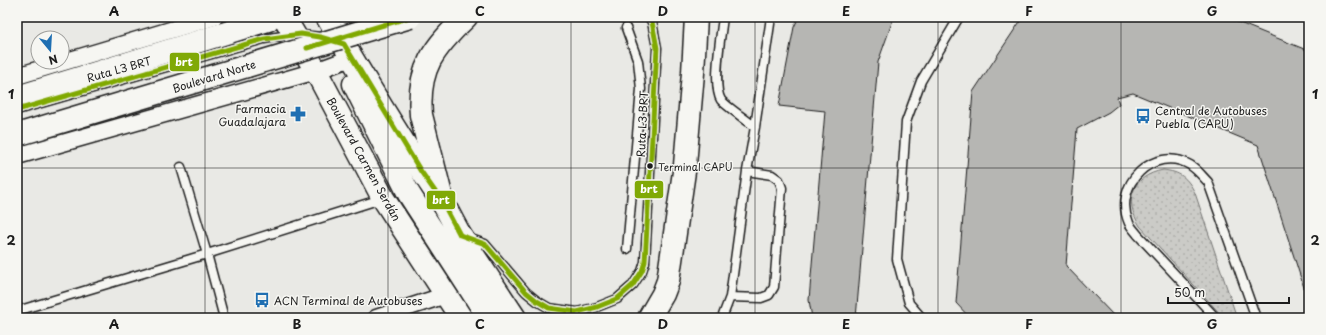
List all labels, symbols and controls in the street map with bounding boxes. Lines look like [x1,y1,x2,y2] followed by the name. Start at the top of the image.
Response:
[109,1,119,20] text: A
[293,1,302,20] text: B
[475,1,485,20] text: C
[658,1,668,20] text: D
[842,1,850,20] text: E
[1025,1,1033,20] text: F
[1207,1,1217,20] text: G
[30,30,70,70] north arrow
[46,51,60,70] text: N
[85,52,154,86] street label: Ruta L3 BRT
[169,52,200,72] line badge: brt
[175,53,193,70] text: brt
[170,55,258,97] street label: Boulevard Norte
[8,84,14,103] text: 1
[1312,84,1318,103] text: 1
[632,90,652,158] street label: Ruta L3 BRT
[323,94,405,224] street label: Boulevard Carmen Serdán
[218,100,286,130] place label: Farmacia Guadalajara
[1155,102,1267,132] place label: Central de Autobuses Puebla (CAPU)
[289,105,307,123] pharmacy icon: Farmacia Guadalajara
[1134,107,1152,125] bus stop icon: Central de Autobuses Puebla (CAPU)
[658,159,733,174] place label: Terminal CAPU
[645,161,655,171] marker: Terminal CAPU
[634,180,664,199] line badge: brt
[640,180,658,197] text: brt
[426,190,456,210] line badge: brt
[432,191,450,208] text: brt
[6,230,16,249] text: 2
[1310,230,1320,249] text: 2
[1168,279,1289,305] scale bar
[1174,283,1205,301] text: 50 m
[253,291,271,309] bus stop icon: ACN Terminal de Autobuses
[274,292,422,309] place label: ACN Terminal de Autobuses
[109,314,119,333] text: A
[293,314,302,333] text: B
[475,314,485,333] text: C
[658,314,668,333] text: D
[842,314,850,333] text: E
[1025,314,1033,333] text: F
[1207,314,1217,333] text: G

